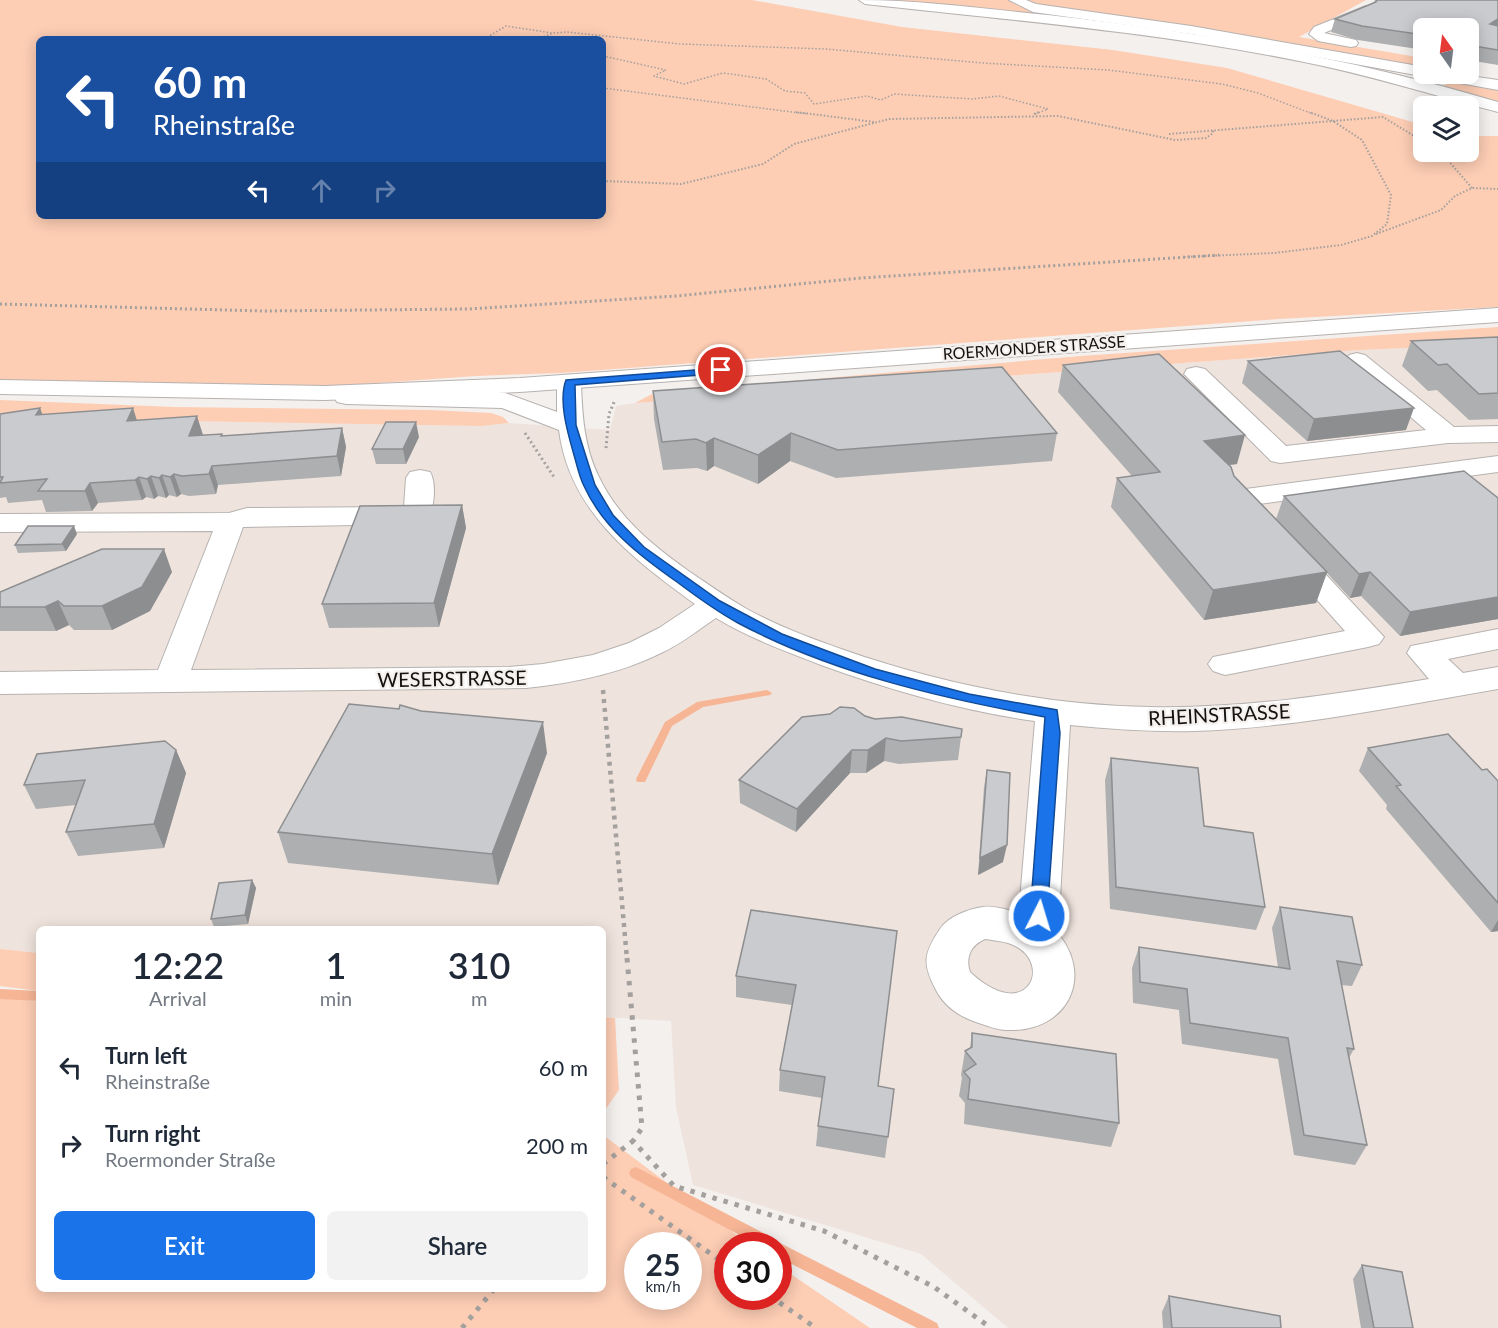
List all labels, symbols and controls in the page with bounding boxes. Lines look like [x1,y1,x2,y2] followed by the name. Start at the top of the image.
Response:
[1413,18,1479,84] north arrow
[1413,18,1479,162] map controls
[153,57,247,107] text: 60 m
[54,60,132,138] icon: left
[1413,96,1479,162] button: layers
[153,108,295,141] text: Rheinstraße
[242,174,275,207] icon: left
[305,174,338,207] icon: ahead
[368,174,401,207] icon: right
[942,331,1126,363] street label: ROERMONDER STRASSE
[695,344,746,395] pin
[704,353,737,386] icon: arrive
[377,665,527,691] street label: WESERSTRASSE
[1147,698,1291,730] street label: RHEINSTRASSE
[1007,884,1071,948] position arrow
[132,943,224,987] text: 12:22
[326,943,346,987] text: 1
[448,943,510,987] text: 310
[149,986,207,1010] text: Arrival
[320,986,352,1010] text: min
[471,986,487,1010] text: m
[105,1042,187,1069] text: Turn left
[54,1051,87,1084] icon: left
[539,1054,588,1081] text: 60 m
[105,1069,210,1093] text: Rheinstraße
[105,1120,200,1147] text: Turn right
[54,1129,87,1162] icon: right
[526,1132,588,1159] text: 200 m
[105,1147,276,1171] text: Roermonder Straße
[54,1211,315,1280] button: Exit
[327,1211,588,1280] button: Share
[714,1232,792,1310] speed limit sign: 30
[646,1246,680,1282] text: 25
[645,1277,681,1295] text: km/h

